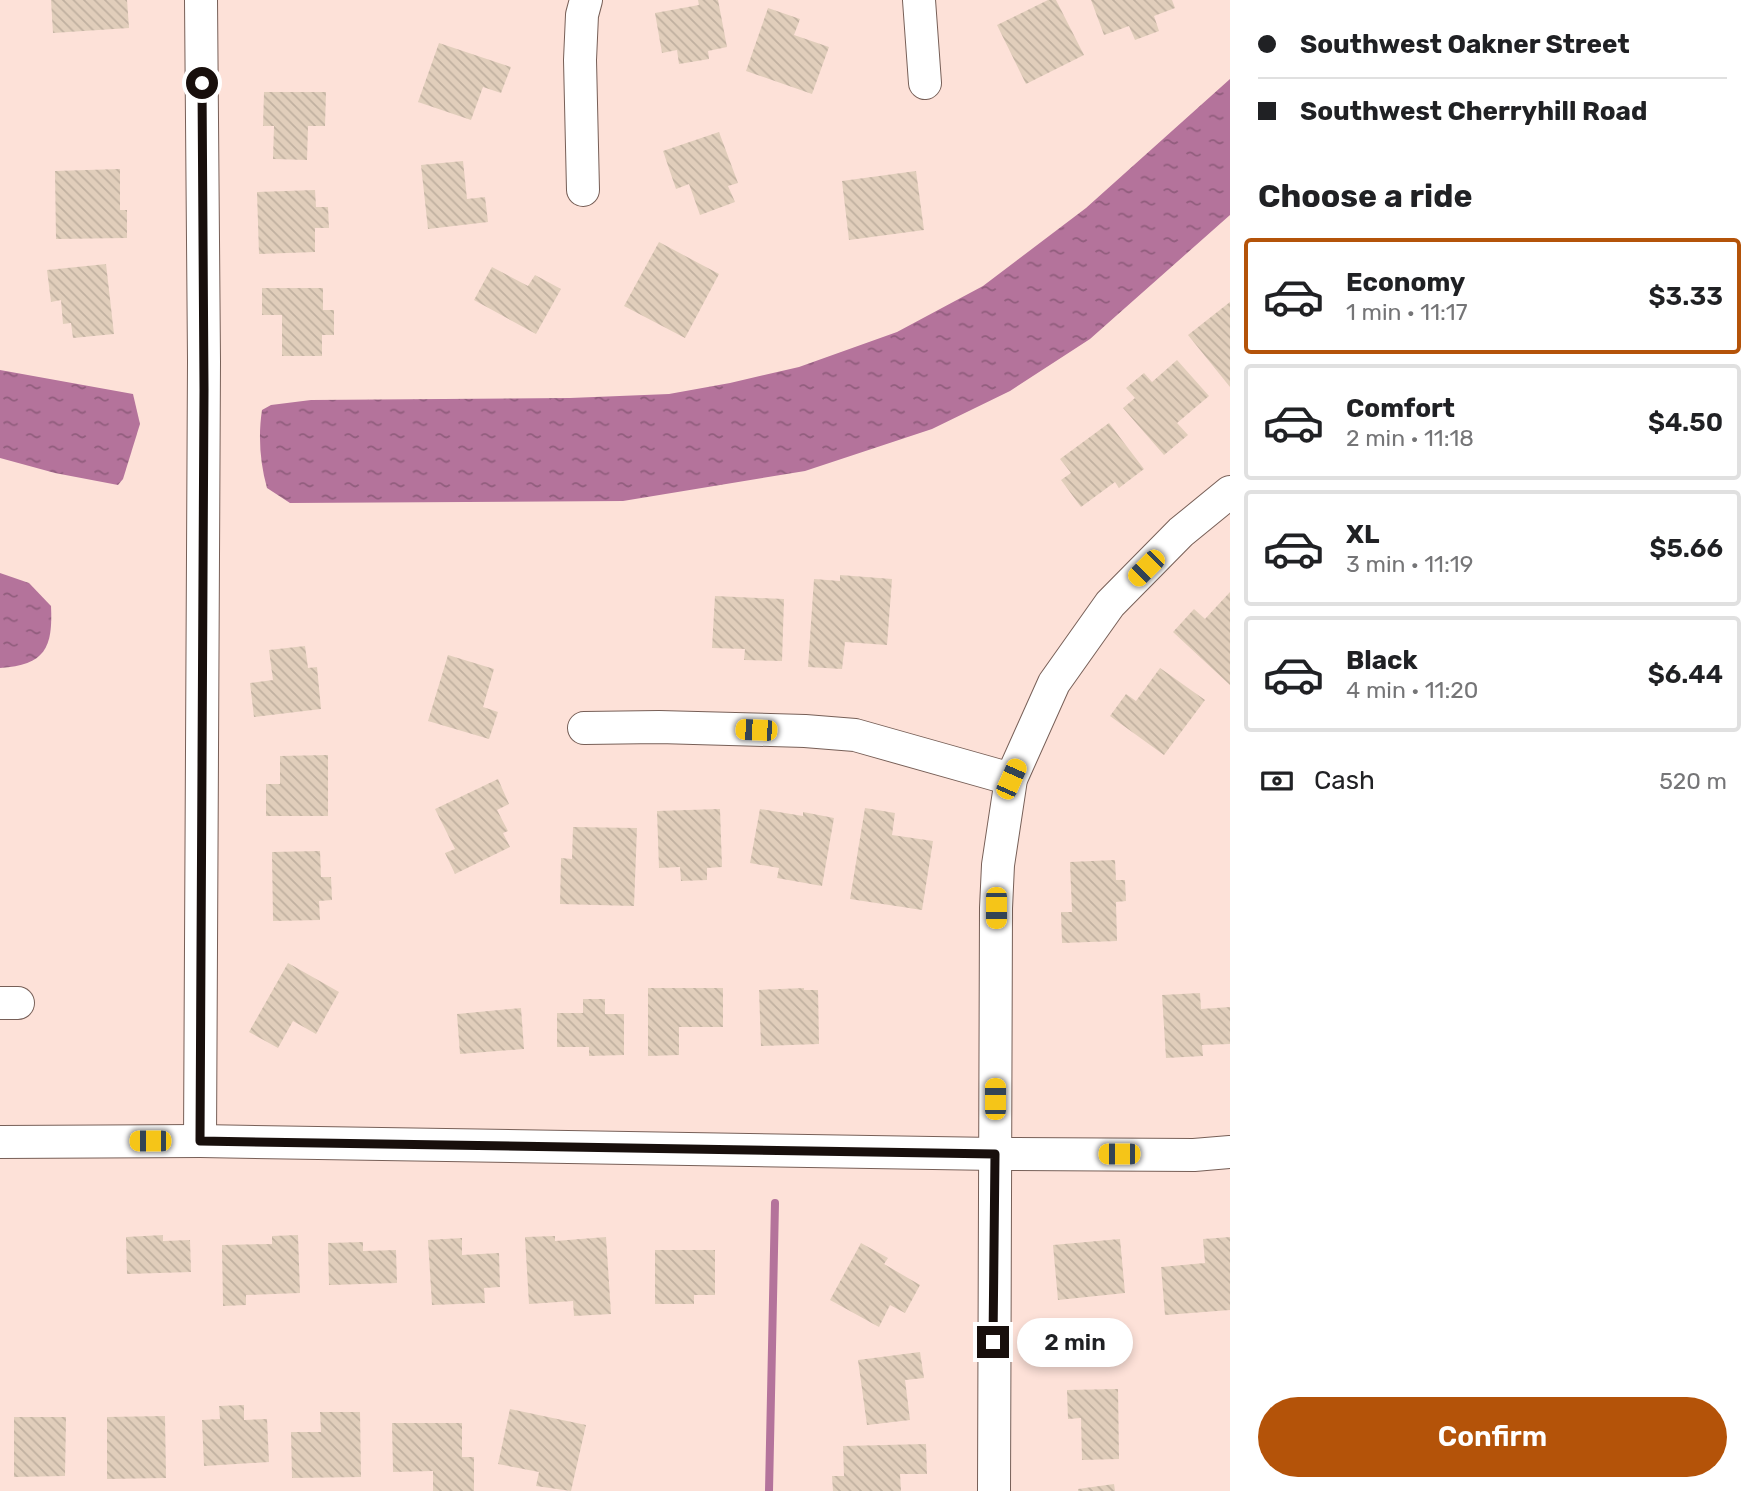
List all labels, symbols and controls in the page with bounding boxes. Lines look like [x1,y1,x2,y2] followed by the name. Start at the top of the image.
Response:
[1300,29,1630,60] text: Southwest Oakner Street
[186,67,218,99] route start
[1300,96,1647,127] text: Southwest Cherryhill Road
[1258,177,1472,215] text: Choose a ride
[1262,265,1325,328] icon: car
[1346,267,1465,298] text: Economy
[1649,281,1723,312] text: $3.33
[1346,298,1468,326] text: 1 min · 11:17
[1262,391,1325,454] icon: car
[1346,393,1455,424] text: Comfort
[1648,407,1723,438] text: $4.50
[1346,424,1474,452] text: 2 min · 11:18
[1262,517,1325,580] icon: car
[1346,519,1379,550] text: XL
[1650,533,1723,564] text: $5.66
[1124,546,1169,590] car
[1346,550,1473,578] text: 3 min · 11:19
[1262,643,1325,706] icon: car
[1346,645,1418,676] text: Black
[1648,659,1723,690] text: $6.44
[1346,676,1478,704] text: 4 min · 11:20
[735,719,778,741] car
[993,756,1030,802] car
[1258,762,1296,800] icon: cash
[1314,765,1375,796] text: Cash
[1659,767,1727,795] text: 520 m
[986,887,1007,929] car
[985,1078,1006,1120] car
[130,1131,172,1152] car
[1099,1144,1141,1165] car
[1018,1318,1133,1366] callout: 2 min
[977,1326,1009,1358] route end
[1044,1328,1106,1356] text: 2 min
[1258,1397,1727,1477] button: Confirm

